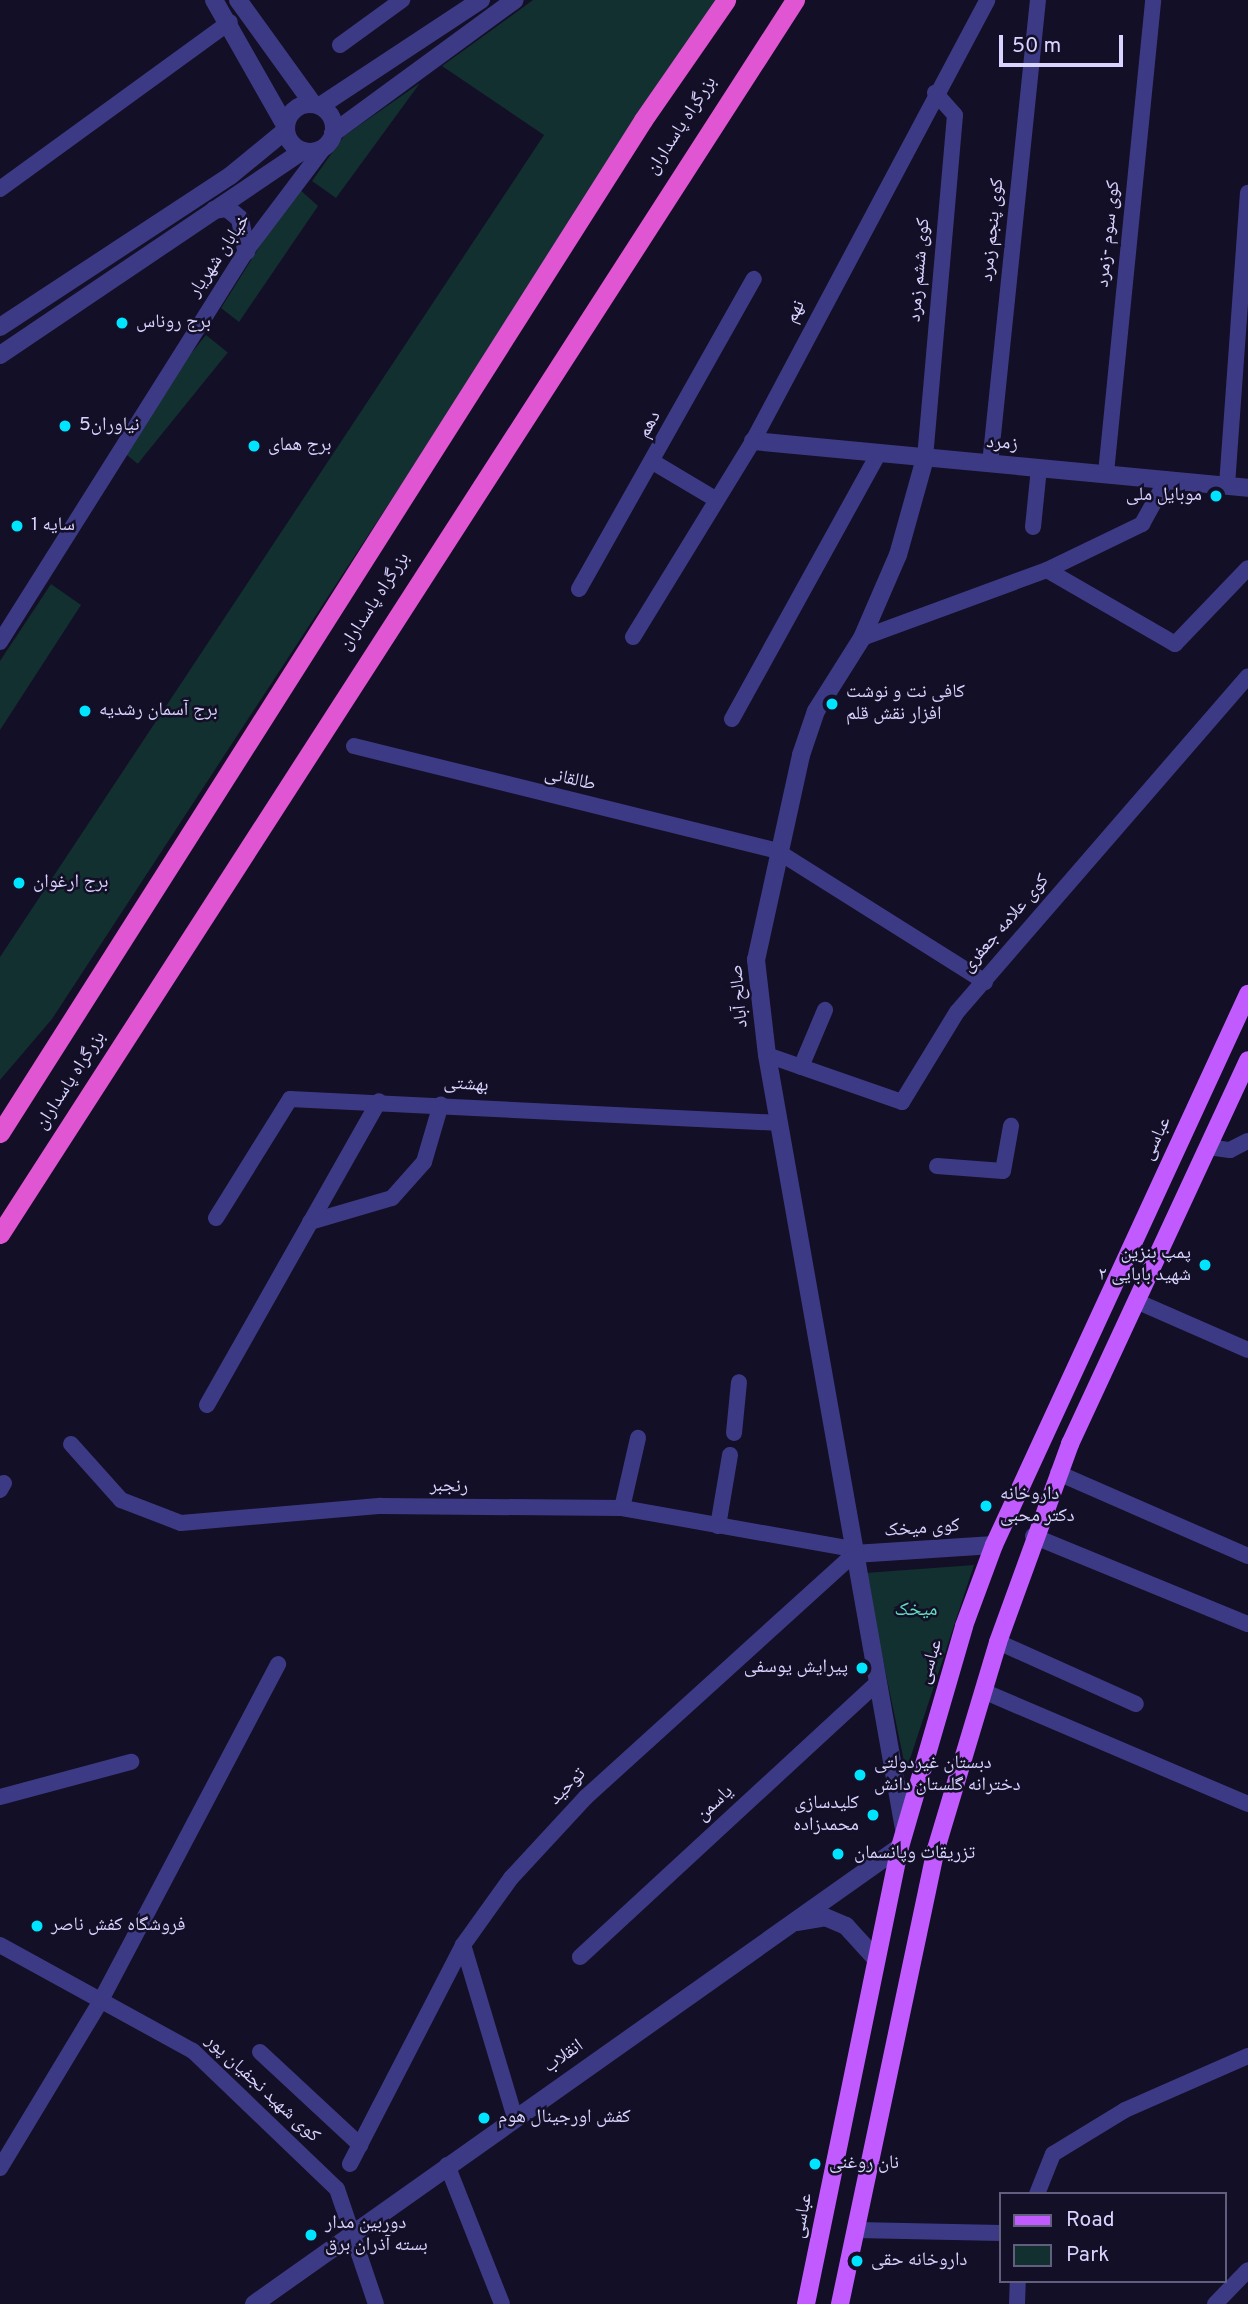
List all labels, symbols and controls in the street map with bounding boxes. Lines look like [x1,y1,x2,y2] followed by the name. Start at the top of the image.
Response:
[1003,21,1127,65] scale bar
[1012,33,1061,60] text: 50 m
[642,72,722,180] street label: بزرگراه پاسداران
[976,177,1010,283] street label: کوی پنجم زمرد
[1092,179,1126,289] street label: کوی سوم -زمرد
[184,210,256,302] street label: خیابان شهریار
[904,217,936,323] street label: کوی ششم زمرد
[781,297,811,327] street label: نهم
[136,312,211,334] place label: برج روناس
[114,315,130,331] marker: برج روناس
[633,407,667,443] street label: دهم
[79,415,140,437] place label: نیاوران5
[57,418,73,434] marker: نیاوران5
[985,432,1019,456] street label: زمرد
[268,435,331,457] place label: برج همای
[246,438,262,454] marker: برج همای
[1126,485,1202,507] place label: موبایل ملی
[1208,488,1224,504] marker: موبایل ملی
[31,515,75,537] place label: سایه 1
[9,518,25,534] marker: سایه 1
[335,548,415,656] street label: بزرگراه پاسداران
[846,682,965,726] place label: کافی نت و نوشت افزار نقش قلم
[824,696,840,712] marker: کافی نت و نوشت افزار نقش قلم
[99,700,218,722] place label: برج آسمان رشدیه
[77,703,93,719] marker: برج آسمان رشدیه
[542,763,598,797] street label: طالقانی
[957,870,1055,978] street label: کوی علامه جعفری
[33,872,108,894] place label: برج ارغوان
[11,875,27,891] marker: برج ارغوان
[726,963,754,1029] street label: صالح آباد
[31,1027,111,1135] street label: بزرگراه پاسداران
[443,1072,489,1098] street label: بهشتی
[1137,1114,1177,1164] street label: عباسى
[1098,1243,1191,1287] place label: پمپ بنزین شهید بابایی ۲
[1197,1257,1213,1273] marker: پمپ بنزین شهید بابایی ۲
[429,1475,469,1499] street label: رنجبر
[1000,1484,1075,1528] place label: داروخانه دکتر محبی
[978,1498,994,1514] marker: داروخانه دکتر محبی
[883,1515,961,1543] street label: کوی میخک
[895,1600,937,1622] park label: میخک
[913,1637,949,1687] street label: عباسى
[744,1657,848,1679] place label: پیرایش یوسفی
[854,1660,870,1676] marker: پیرایش یوسفی
[874,1753,1021,1797] place label: دبستان غیردولتی دخترانه گلستان دانش
[545,1764,591,1810] street label: توحید
[852,1767,868,1783] marker: دبستان غیردولتی دخترانه گلستان دانش
[692,1781,738,1827] street label: یاسمن
[793,1793,859,1837] place label: کلیدسازی محمدزاده
[865,1807,881,1823] marker: کلیدسازی محمدزاده
[854,1843,975,1865] place label: تزریقات وپانسمان
[828,1844,848,1864] marker: تزریقات وپانسمان
[51,1915,185,1937] place label: فروشگاه کفش ناصر
[29,1918,45,1934] marker: فروشگاه کفش ناصر
[200,2030,324,2148] street label: کوی شهید نجفیان پور
[540,2035,588,2079] street label: انقلاب
[498,2107,631,2129] place label: کفش اورجینال هوم
[476,2110,492,2126] marker: کفش اورجینال هوم
[829,2153,899,2175] place label: نان روغنی
[807,2156,823,2172] marker: نان روغنی
[787,2191,819,2241] street label: عباسى
[1000,2192,1227,2283] legend
[1066,2207,1115,2234] text: Road
[325,2213,428,2257] place label: دوربین مدار بسته آذران برق
[303,2227,319,2243] marker: دوربین مدار بسته آذران برق
[1066,2242,1109,2269] text: Park
[871,2250,967,2272] place label: داروخانه حقی
[849,2253,865,2269] marker: داروخانه حقی

